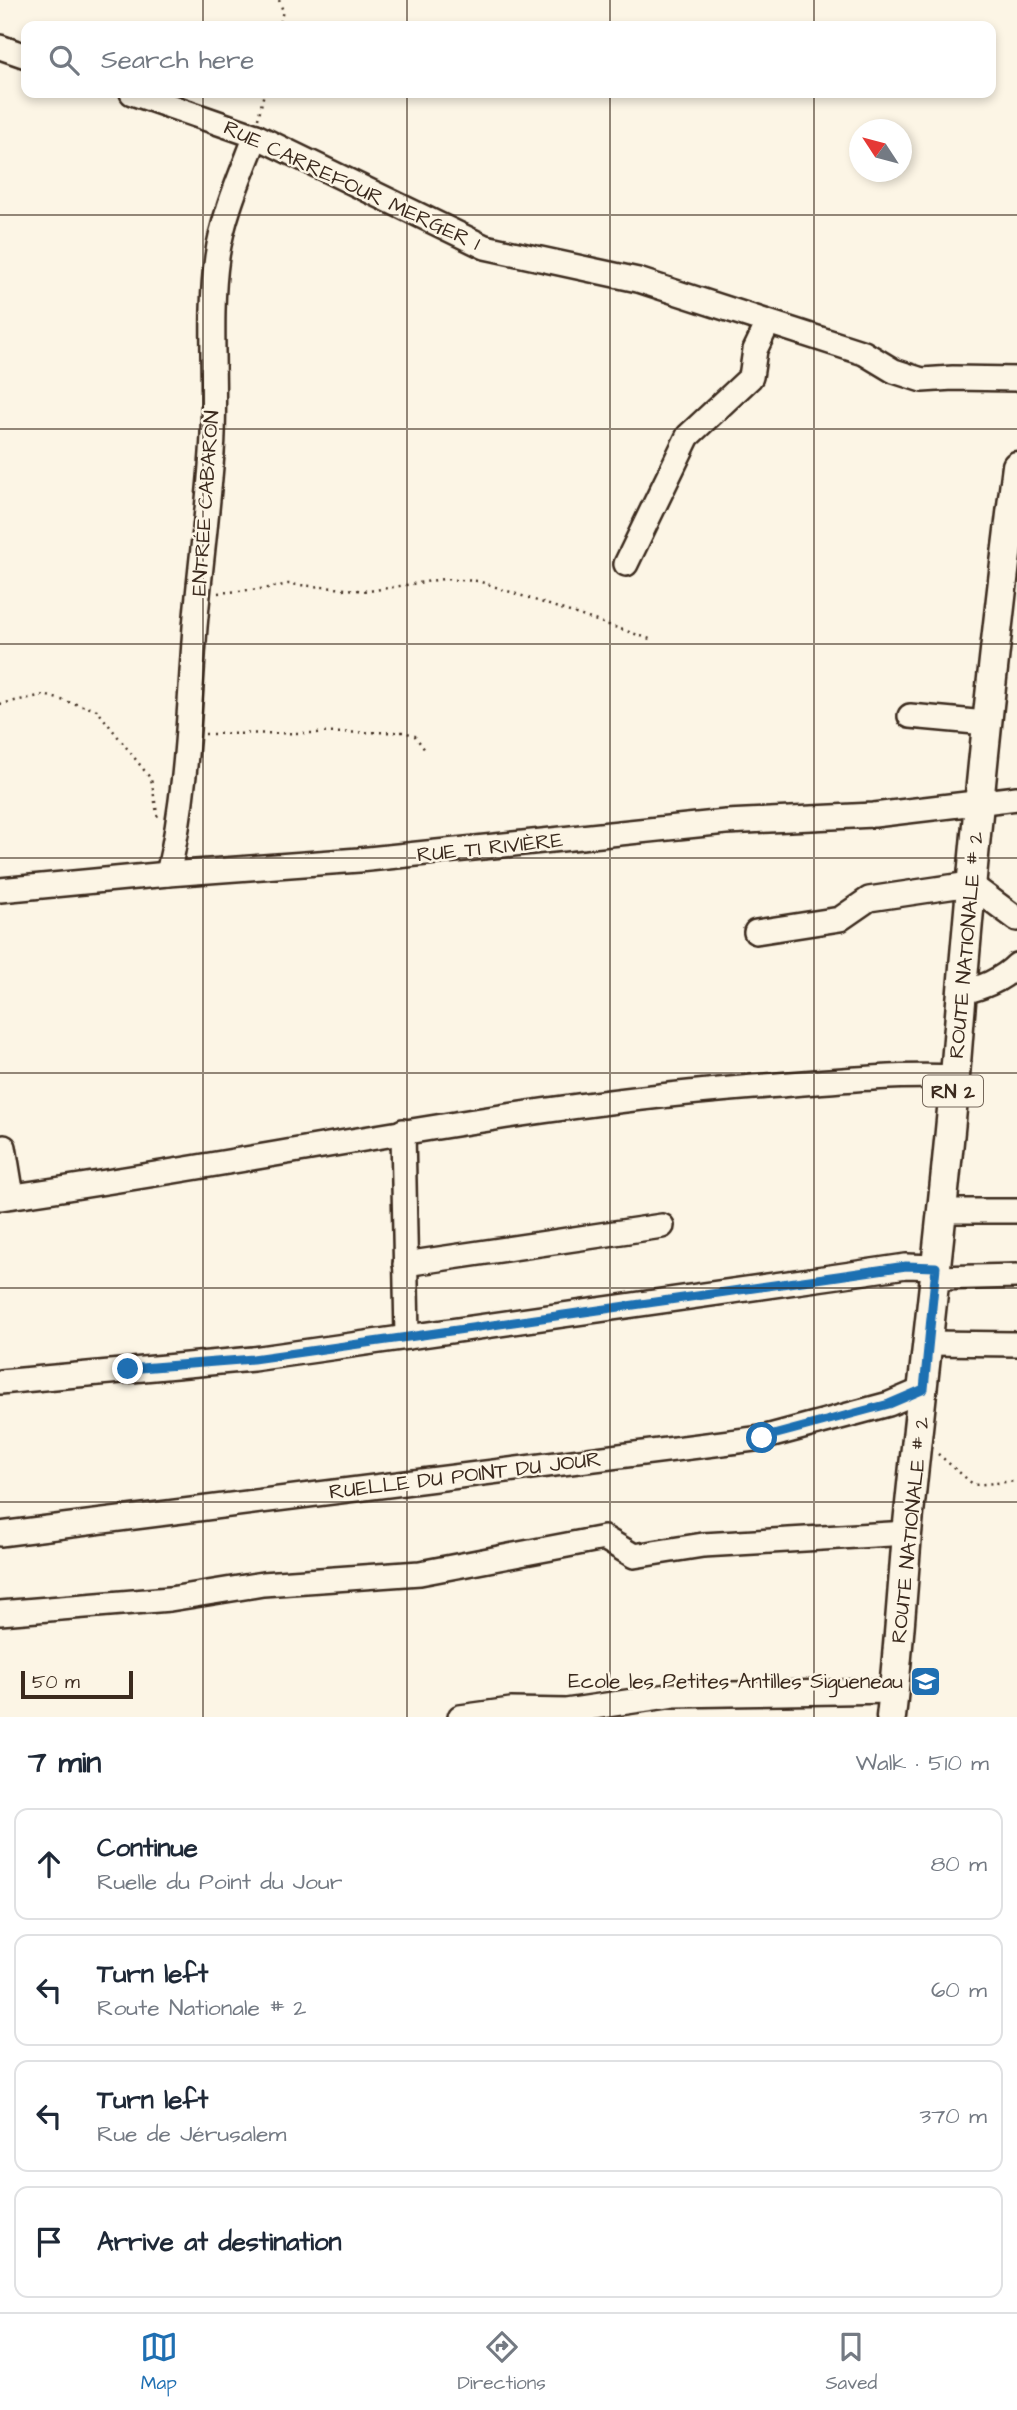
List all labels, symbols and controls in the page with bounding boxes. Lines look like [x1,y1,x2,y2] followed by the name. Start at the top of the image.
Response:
[21,21,996,98] search box
[45,41,83,79] icon: search
[101,42,254,78] text: Search here
[219,113,485,258] street label: RUE CARREFOUR MERGER 1
[849,119,912,182] north arrow
[185,409,226,597] street label: ENTRÉE CABARON
[416,825,565,870] street label: RUE TI RIVIÈRE
[942,830,991,1060] street label: ROUTE NATIONALE # 2
[923,1076,983,1106] road number: RN 2
[112,1353,143,1384] route end
[884,1415,937,1645] street label: ROUTE NATIONALE # 2
[746,1422,777,1453] route start
[327,1444,603,1507] street label: RUELLE DU POINT DU JOUR
[909,1664,943,1698] school or university icon: Ecole les Petites Antilles Sigueneau
[568,1667,903,1698] place label: Ecole les Petites Antilles Sigueneau
[21,1668,133,1700] scale bar
[32,1669,80,1696] text: 50 m
[28,1742,101,1784] text: 7 min
[855,1747,989,1779] text: Walk · 510 m
[97,1830,198,1866] text: Continue
[30,1845,68,1883] icon: ahead
[930,1848,987,1880] text: 80 m
[97,1866,342,1898] text: Ruelle du Point du Jour
[97,1956,208,1992] text: Turn left
[30,1971,68,2009] icon: left
[931,1974,987,2006] text: 60 m
[97,1992,306,2024] text: Route Nationale # 2
[97,2082,208,2118] text: Turn left
[30,2097,68,2135] icon: left
[920,2100,987,2132] text: 370 m
[97,2118,286,2150] text: Rue de Jérusalem
[30,2223,68,2261] icon: arrive
[97,2224,342,2260] text: Arrive at destination
[140,2328,178,2397] tab: Map
[457,2328,546,2397] tab: Directions
[825,2328,877,2397] tab: Saved

